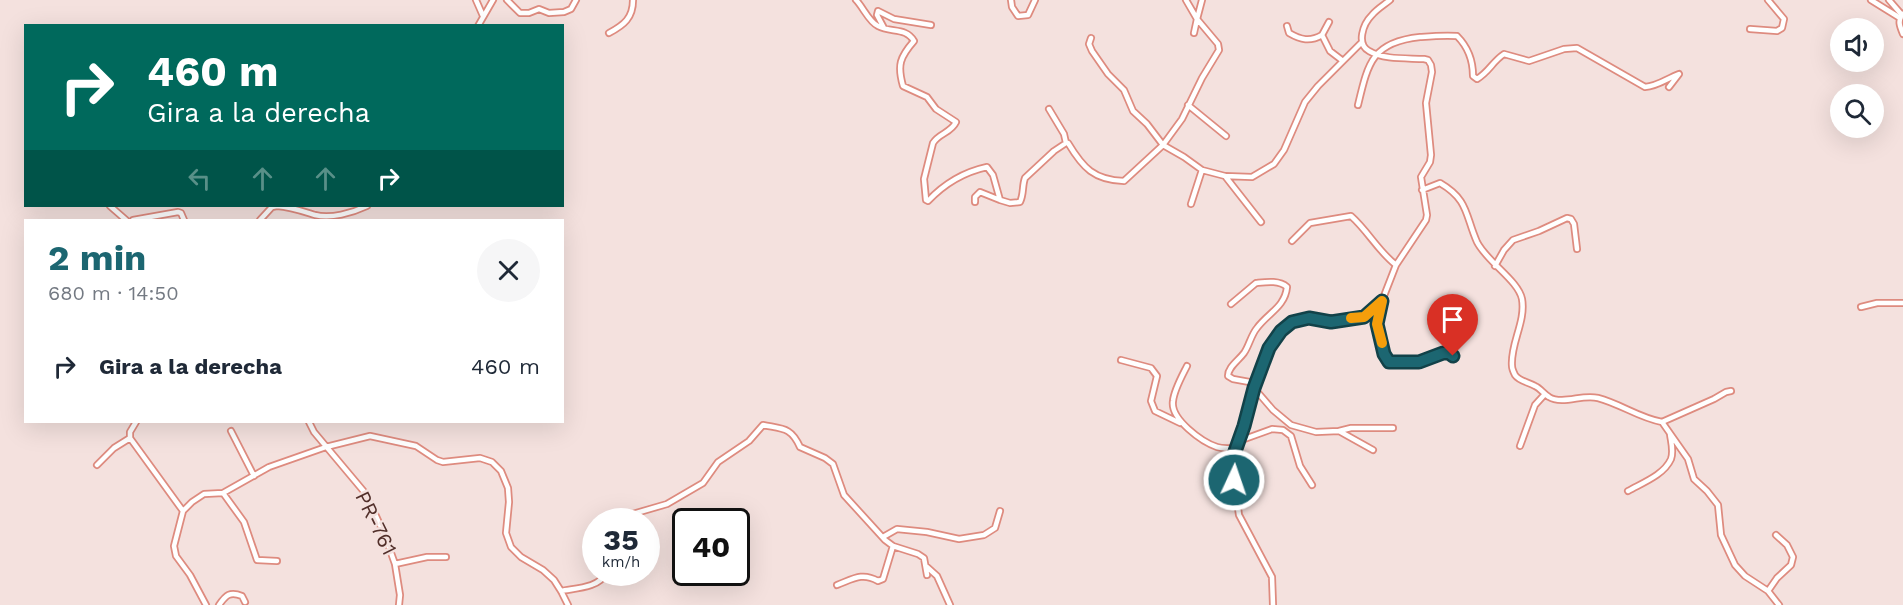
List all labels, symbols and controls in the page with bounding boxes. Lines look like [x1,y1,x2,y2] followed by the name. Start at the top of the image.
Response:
[1830,18,1884,138] map controls
[1830,18,1884,72] button: sound
[147,47,279,96] text: 460 m
[48,48,126,126] icon: right
[1830,84,1884,138] button: search
[147,97,370,129] text: Gira a la derecha
[183,162,216,195] icon: left
[246,162,279,195] icon: ahead
[309,162,342,195] icon: ahead
[372,162,405,195] icon: right
[48,237,146,279] text: 2 min
[477,239,540,302] button: close
[48,281,179,305] text: 680 m · 14:50
[1427,294,1478,356] pin
[1436,303,1469,336] icon: arrive
[48,350,81,383] icon: right
[99,354,282,379] text: Gira a la derecha
[471,354,540,379] text: 460 m
[1202,448,1266,512] position arrow
[350,487,403,559] street label: PR-761
[672,508,750,586] speed limit sign: 40
[603,522,639,557] text: 35
[602,553,640,571] text: km/h

